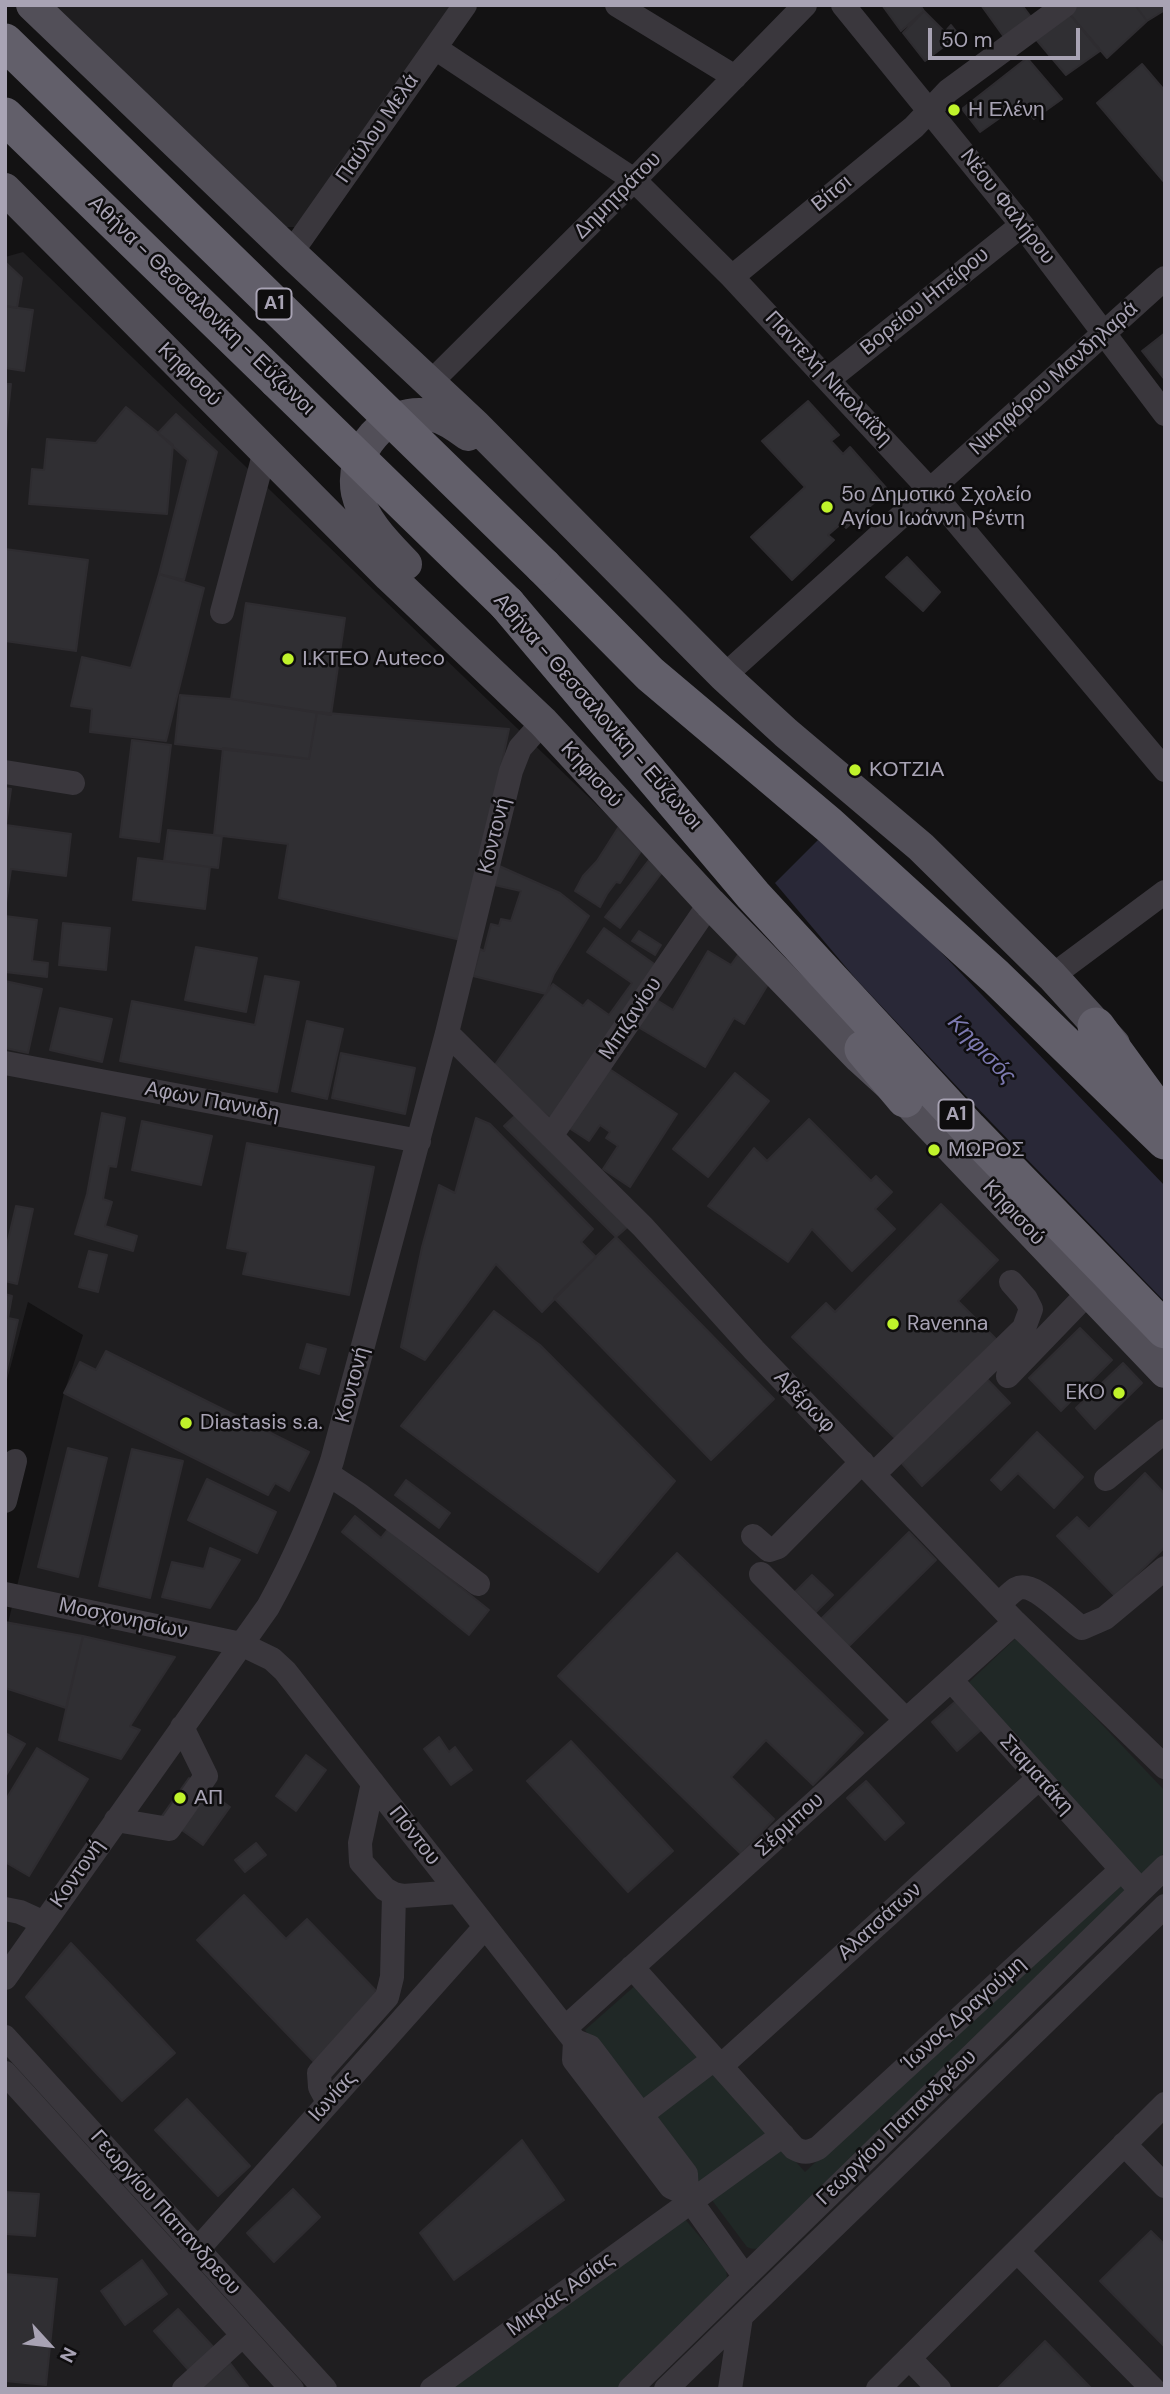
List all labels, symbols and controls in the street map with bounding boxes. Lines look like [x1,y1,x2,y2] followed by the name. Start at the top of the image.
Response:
[932,14,1084,58] scale bar
[941,26,992,54] text: 50 m
[331,70,425,188] street label: Παύλου Μελά
[968,97,1045,123] place label: Η Ελένη
[946,102,962,118] marker: Η Ελένη
[954,144,1060,270] street label: Νέου Φαλήρου
[569,147,667,245] street label: Δημητράτου
[807,170,857,218] street label: Βίτσι
[83,191,319,421] street label: Αθήνα - Θεσσαλονίκη - Εύζωνοι
[856,242,994,362] street label: Βορείου Ηπείρου
[256,288,292,320] road number: Α1
[965,297,1143,461] street label: Νικηφόρου Μανδηλαρά
[759,306,897,452] street label: Παντελή Νικολαΐδη
[152,338,226,412] street label: Κηφισού
[841,482,1032,532] place label: 5ο Δημοτικό Σχολείο Αγίου Ιωάννη Ρέντη
[819,499,835,515] marker: 5ο Δημοτικό Σχολείο Αγίου Ιωάννη Ρέντη
[488,589,706,835] street label: Αθήνα - Θεσσαλονίκη - Εύζωνοι
[302,646,445,672] place label: Ι.ΚΤΕΟ Auteco
[280,651,296,667] marker: Ι.ΚΤΕΟ Auteco
[555,737,627,813] street label: Κηφισού
[869,757,944,783] place label: ΚΟΤΖΙΑ
[847,762,863,778] marker: ΚΟΤΖΙΑ
[473,795,517,877] street label: Κοντονή
[594,973,668,1065] street label: Μπιζανίου
[941,1009,1021,1091] water label: Κηφισός
[143,1077,281,1127] street label: Αφων Παννιδη
[939,1100,974,1130] road number: Α1
[948,1137,1025,1163] place label: ΜΩΡΟΣ
[926,1142,942,1158] marker: ΜΩΡΟΣ
[976,1175,1050,1251] street label: Κηφισού
[907,1311,988,1337] place label: Ravenna
[885,1316,901,1332] marker: Ravenna
[331,1344,375,1426] street label: Κοντονή
[768,1365,840,1439] street label: Αβέρωφ
[1065,1380,1105,1406] place label: EKO
[1111,1385,1127,1401] marker: EKO
[200,1410,323,1436] place label: Diastasis s.a.
[178,1415,194,1431] marker: Diastasis s.a.
[56,1593,190,1645] street label: Μοσχονησίων
[994,1730,1078,1820] street label: Σταματάκη
[194,1785,223,1811] place label: ΑΠ
[751,1788,829,1862] street label: Σέρμπου
[172,1790,188,1806] marker: ΑΠ
[383,1801,445,1871] street label: Πόντου
[45,1835,111,1913] street label: Κοντονή
[833,1878,927,1966] street label: Αλατσάτων
[897,1952,1031,2076] street label: Ίωνος Δραγούμη
[812,2045,982,2211] street label: Γεωργίου Παπανδρέου
[304,2066,362,2128] street label: Ιωνίας
[84,2125,246,2301] street label: Γεωργίου Παπανδρεου
[502,2248,620,2342] street label: Μικράς Ασίας
[14,2310,84,2380] north arrow
[54,2343,82,2367] text: N

